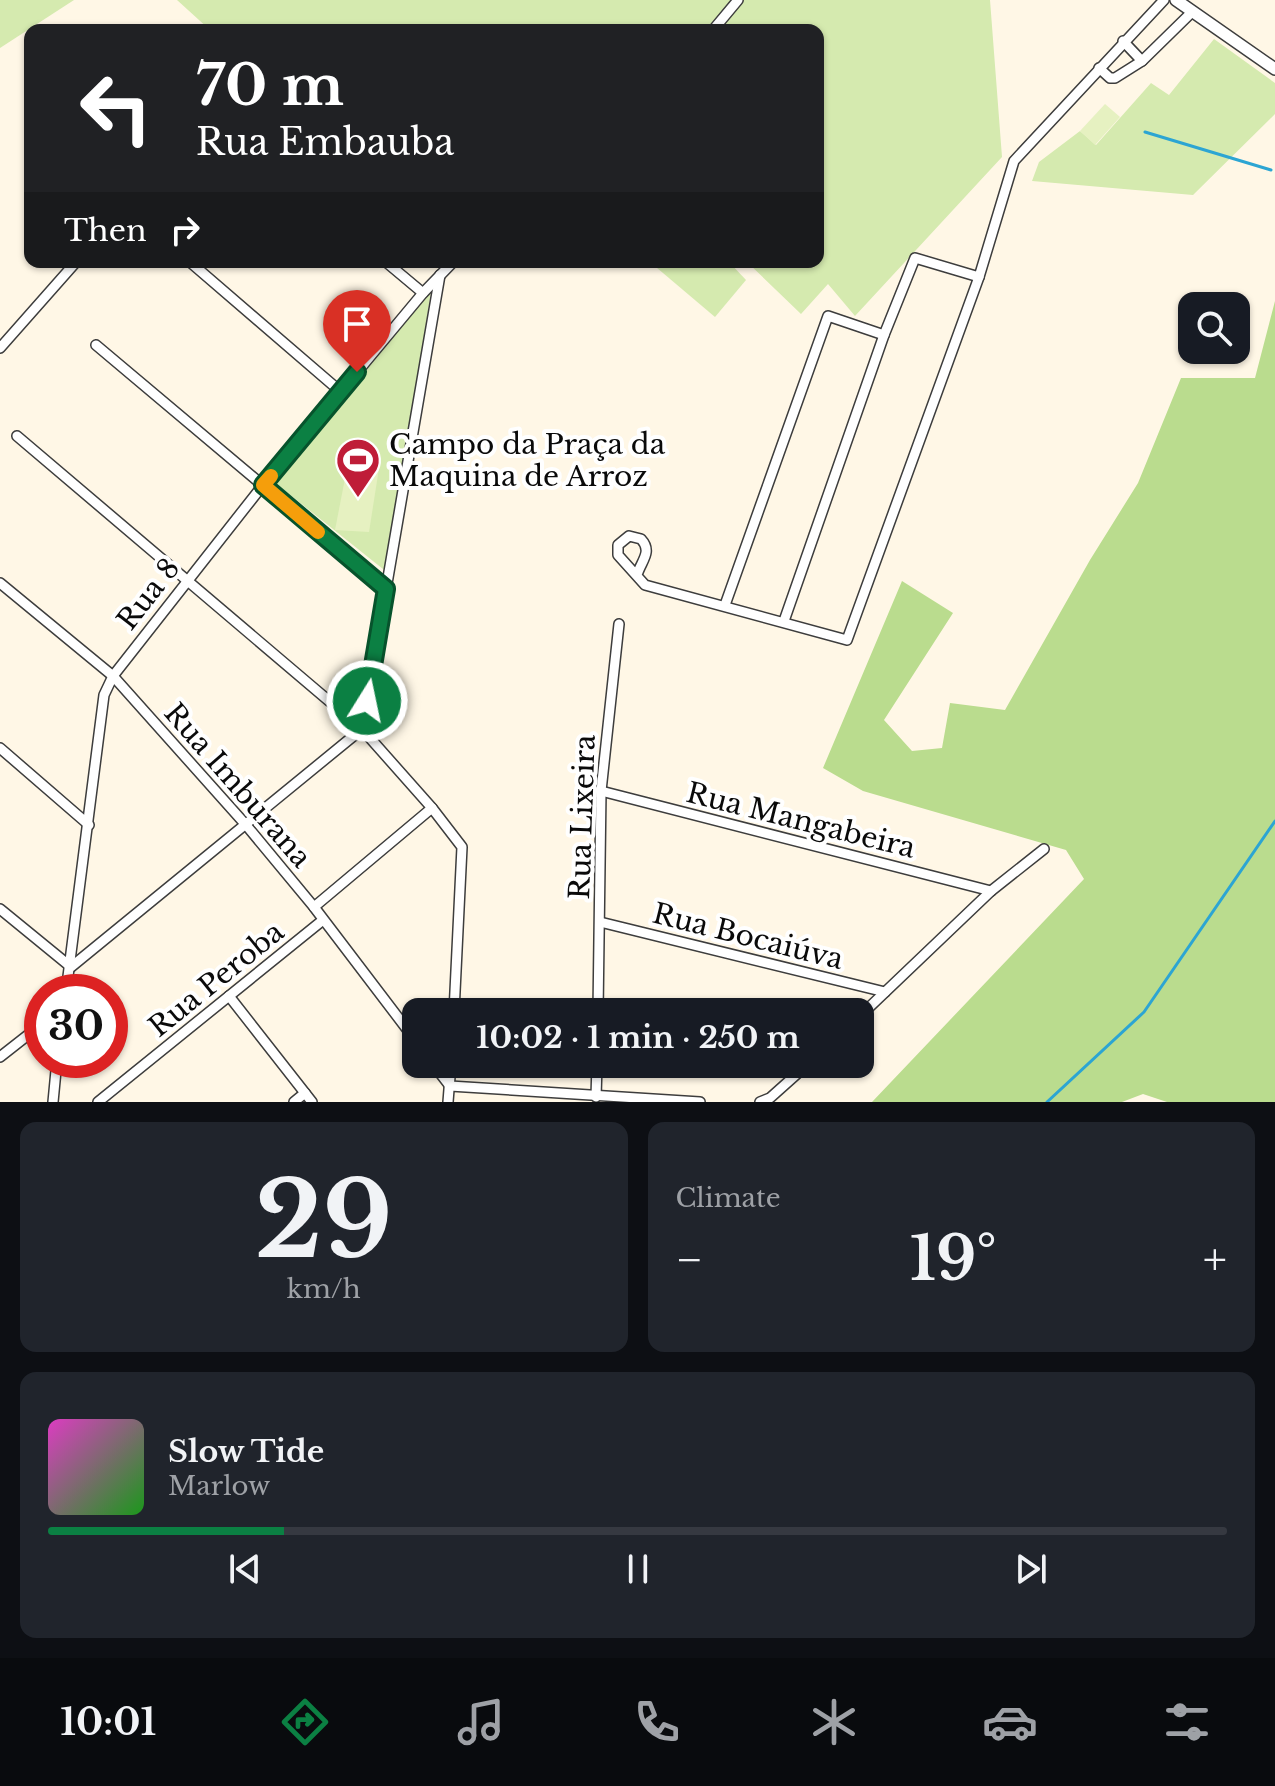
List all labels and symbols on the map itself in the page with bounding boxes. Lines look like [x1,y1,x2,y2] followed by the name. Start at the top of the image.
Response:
[323,290,391,372] pin
[389,427,666,494] place label: Campo da Praça da Maquina de Arroz
[334,436,382,499] sports icon: Campo da Praça da Maquina de Arroz
[110,552,187,637] street label: Rua 8
[325,659,409,743] position arrow
[157,696,319,875] street label: Rua Imburana
[562,734,603,900] street label: Rua Lixeira
[683,775,919,866] street label: Rua Mangabeira
[649,896,847,977] street label: Rua Bocaiúva
[142,914,291,1044] street label: Rua Peroba
[24,974,128,1078] speed limit sign: 30

